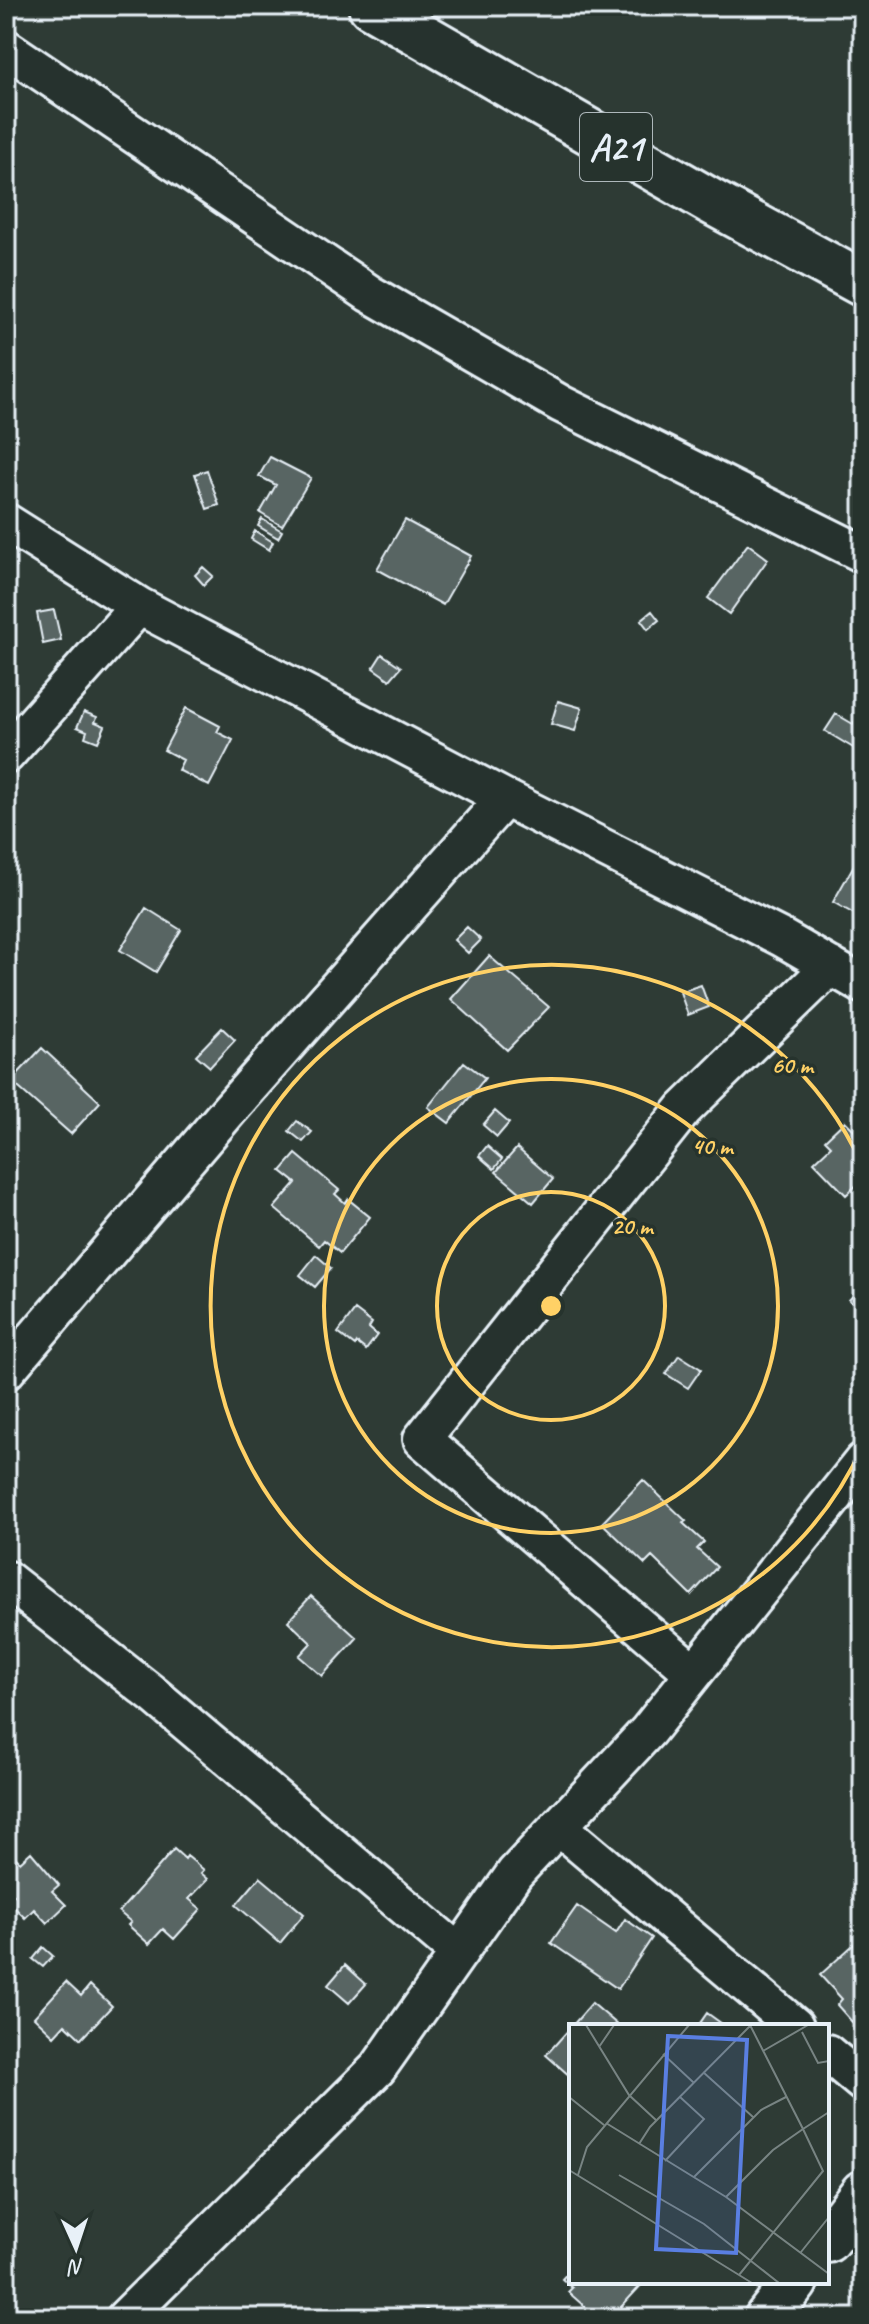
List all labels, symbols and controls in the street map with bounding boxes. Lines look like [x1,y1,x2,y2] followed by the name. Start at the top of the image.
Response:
[580,113,652,181] road number: A21
[771,1050,815,1080] text: 60 m
[691,1131,735,1161] text: 40 m
[611,1211,655,1241] text: 20 m
[537,1292,565,1320] centre of rings
[569,2024,829,2284] inset map
[36,2208,116,2288] north arrow
[66,2253,85,2281] text: N

